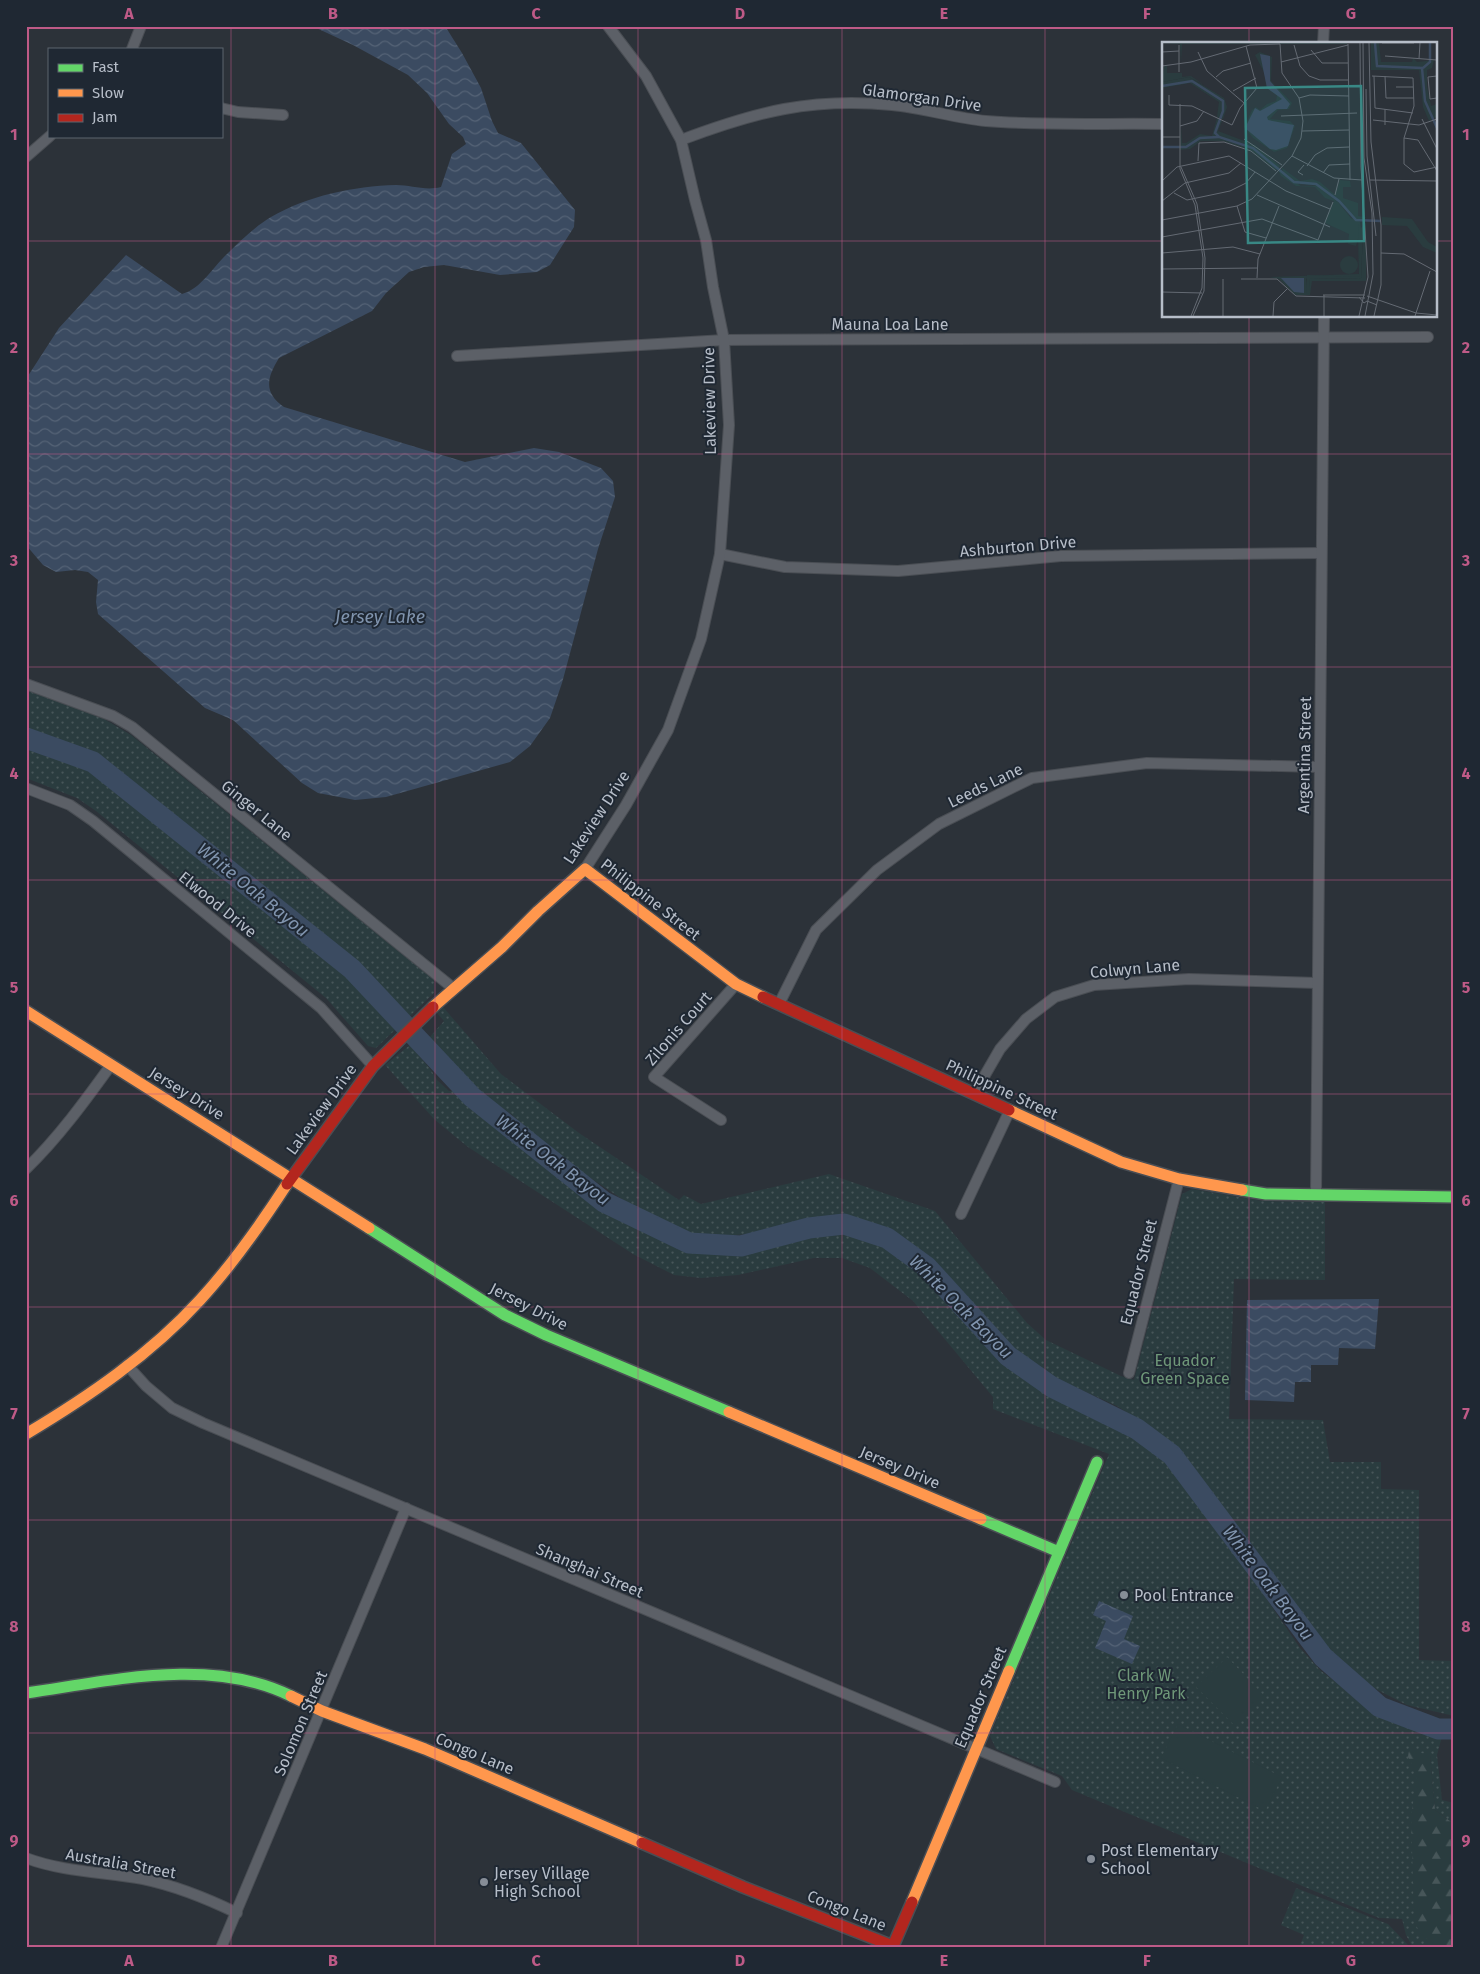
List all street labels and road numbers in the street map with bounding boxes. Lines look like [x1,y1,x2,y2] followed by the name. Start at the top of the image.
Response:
[861,80,983,115] street label: Glamorgan Drive
[831,315,949,334] street label: Mauna Loa Lane
[699,347,720,455] street label: Lakeview Drive
[959,532,1077,561] street label: Ashburton Drive
[1294,696,1315,814] street label: Argentina Street
[945,759,1026,812] street label: Leeds Lane
[559,767,634,868] street label: Lakeview Drive
[217,776,296,845] street label: Ginger Lane
[597,855,705,944] street label: Philippine Street
[175,867,260,942] street label: Elwood Drive
[1089,955,1181,982] street label: Colwyn Lane
[641,987,716,1069] street label: Zilonis Court
[943,1055,1061,1124] street label: Philippine Street
[282,1060,361,1158] street label: Lakeview Drive
[146,1063,228,1124] street label: Jersey Drive
[1116,1217,1161,1327] street label: Equador Street
[486,1279,571,1334] street label: Jersey Drive
[857,1442,943,1493] street label: Jersey Drive
[533,1539,647,1602] street label: Shanghai Street
[951,1643,1011,1751] street label: Equador Street
[270,1668,331,1779] street label: Solomon Street
[433,1728,517,1779] street label: Congo Lane
[64,1844,178,1883] street label: Australia Street
[804,1886,889,1935] street label: Congo Lane

